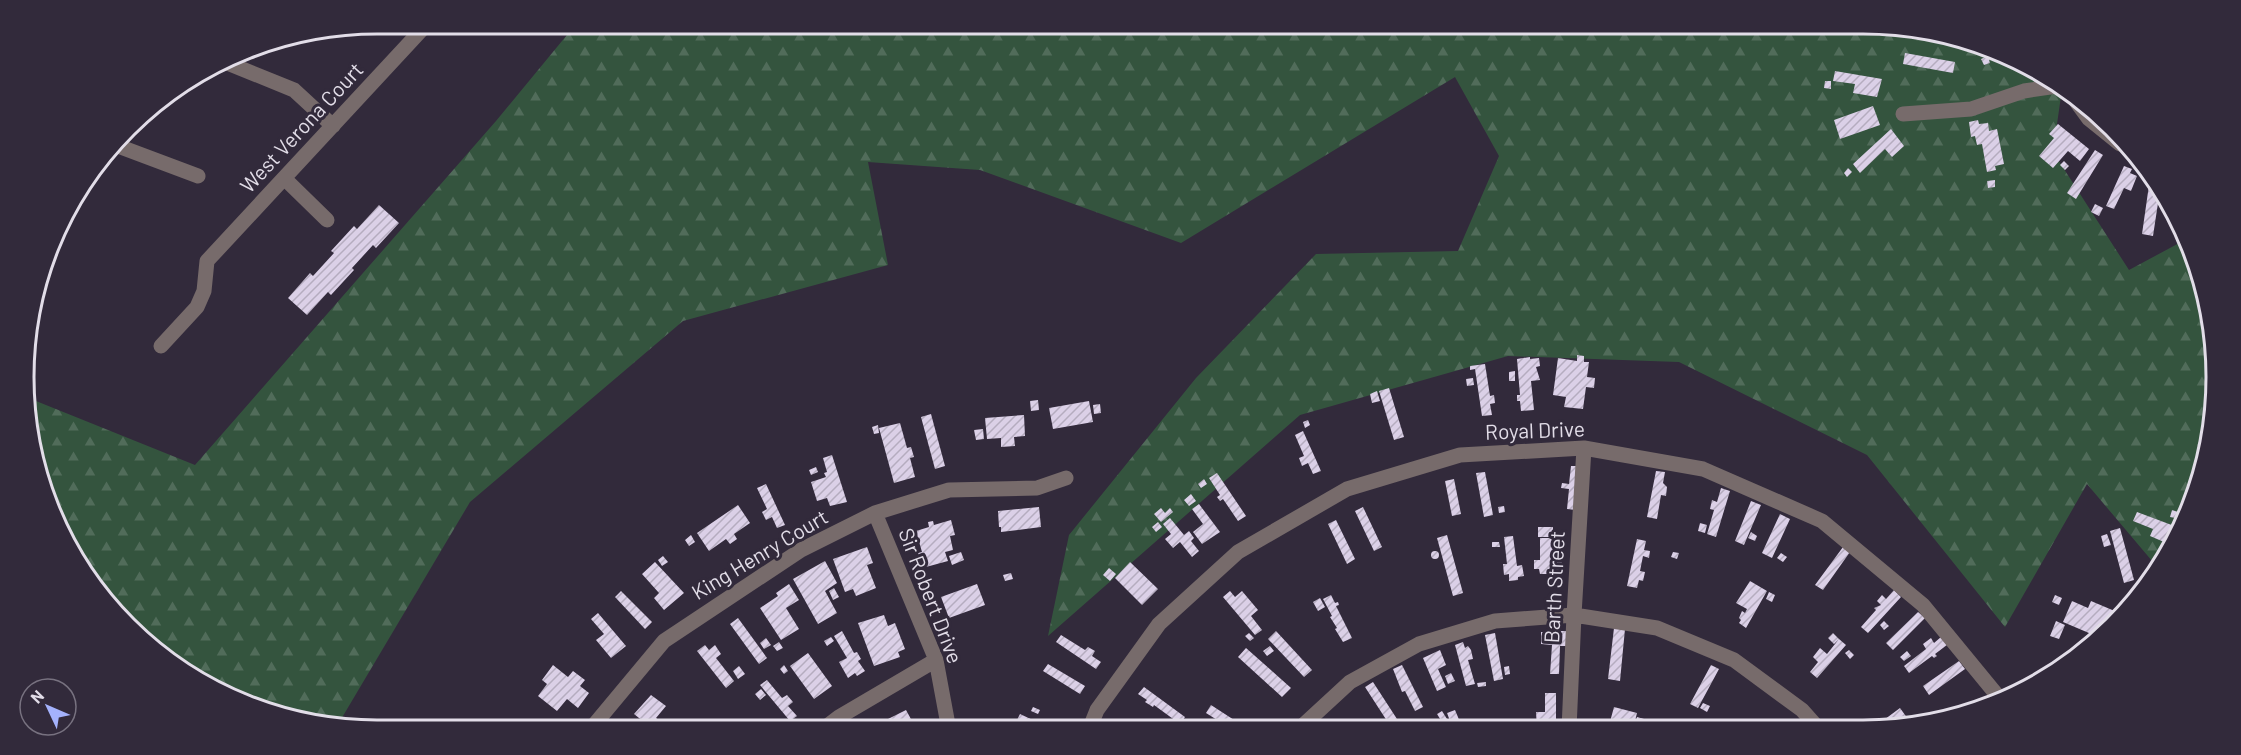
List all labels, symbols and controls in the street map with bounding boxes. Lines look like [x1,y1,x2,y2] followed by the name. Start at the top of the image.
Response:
[234,57,368,197] street label: West Verona Court
[1485,415,1585,444] street label: Royal Drive
[687,503,832,604] street label: King Henry Court
[894,524,969,667] street label: Sir Robert Drive
[1538,530,1569,644] street label: Barth Street
[18,677,78,737] north arrow
[26,686,47,707] text: N

